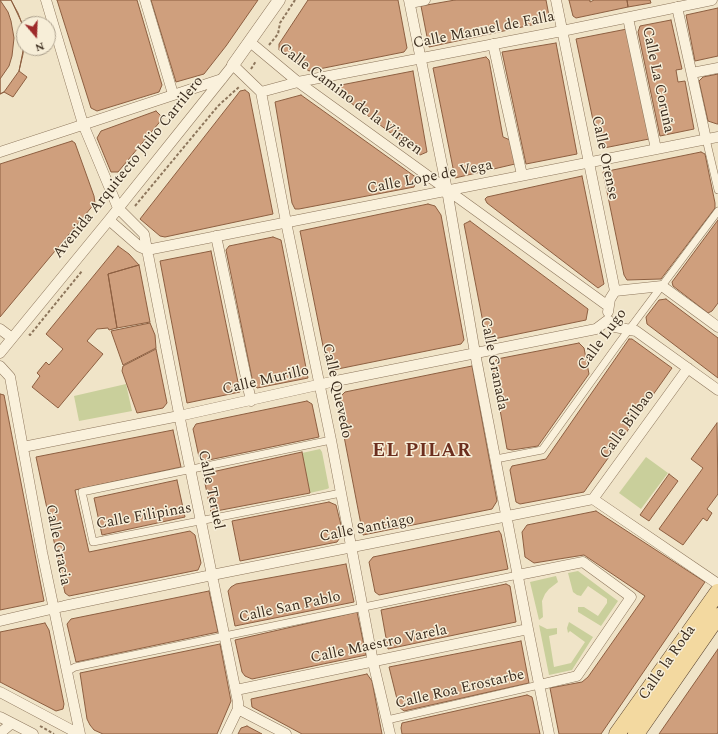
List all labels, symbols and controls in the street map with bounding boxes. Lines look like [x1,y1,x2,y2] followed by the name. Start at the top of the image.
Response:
[412,8,556,54] street label: Calle Manuel de Falla
[16,16,56,56] north arrow
[637,25,677,135] street label: Calle La Coruña
[33,37,47,56] text: N
[275,40,425,160] street label: Calle Camino de la Virgen
[50,73,208,263] street label: Avenida Arquitecto Julio Carrilero
[586,114,622,202] street label: Calle Orense
[366,157,494,199] street label: Calle Lope de Vega
[575,306,631,374] street label: Calle Lugo
[475,316,511,412] street label: Calle Granada
[317,342,355,440] street label: Calle Quevedo
[221,362,311,400] street label: Calle Murillo
[597,387,659,463] street label: Calle Bilbao
[372,441,472,463] district label: EL PILAR
[193,449,227,531] street label: Calle Teruel
[95,500,193,534] street label: Calle Filipinas
[40,503,74,587] street label: Calle Gracia
[318,511,416,547] street label: Calle Santiago
[238,588,342,628] street label: Calle San Pablo
[309,622,449,668] street label: Calle Maestro Varela
[636,622,700,704] street label: Calle la Roda
[394,666,526,714] street label: Calle Roa Erostarbe

